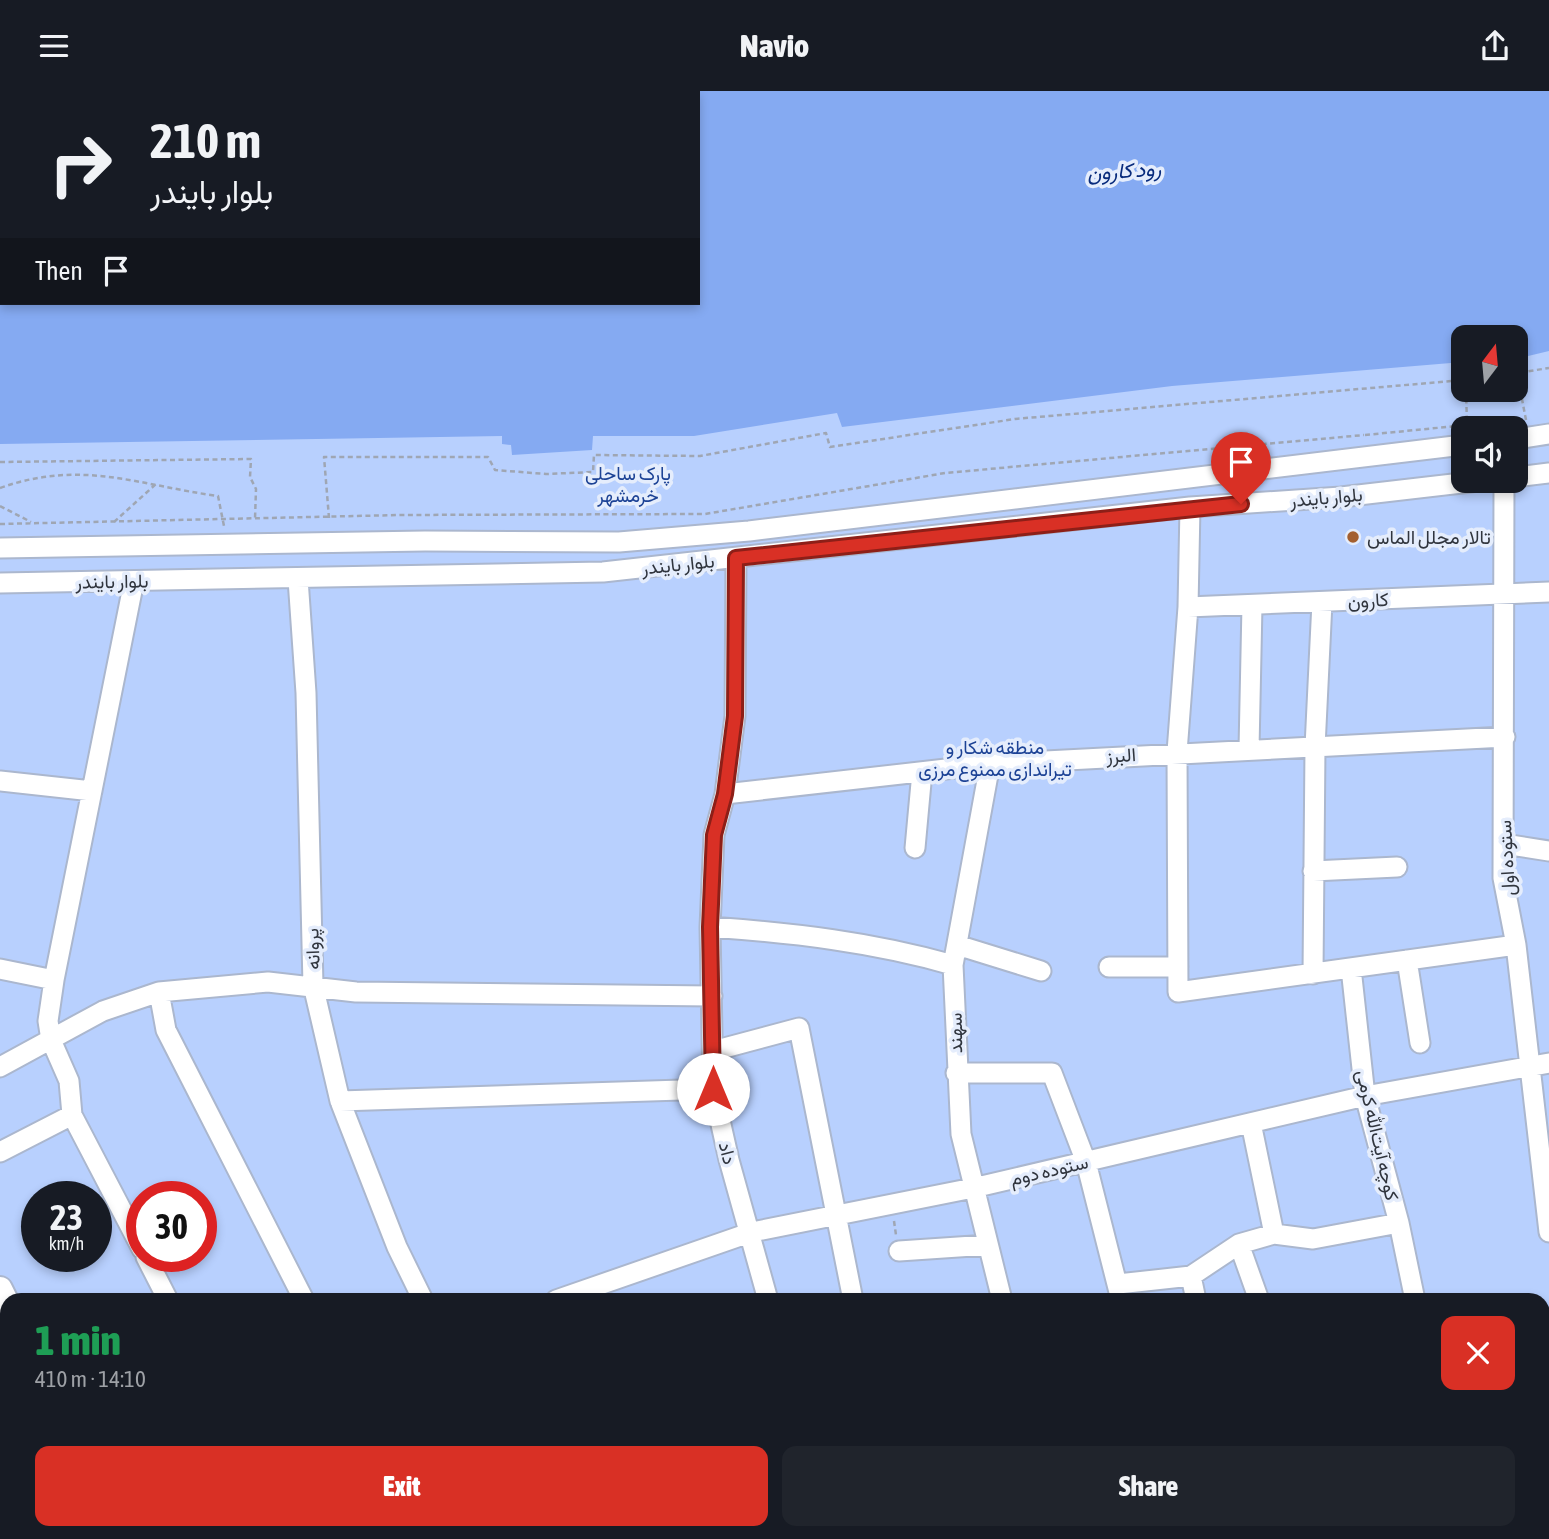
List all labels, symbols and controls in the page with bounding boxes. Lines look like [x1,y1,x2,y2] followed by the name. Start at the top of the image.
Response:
[35,27,73,65] icon: menu
[740,27,809,64] text: Navio
[1476,27,1514,65] icon: share
[150,112,261,168] text: 210 m
[35,119,126,210] icon: right
[1086,155,1162,187] water label: رود کارون
[150,173,273,210] text: بلوار بایندر
[97,252,135,290] icon: arrive
[35,256,83,286] text: Then
[1451,325,1528,403] north arrow
[1451,325,1528,493] map controls
[1451,416,1528,493] button: sound
[1211,432,1271,504] pin
[1222,443,1260,481] icon: arrive
[585,462,671,507] park label: پارک ساحلی خرمشهر
[1288,483,1363,512] street label: بلوار بایندر
[1367,526,1491,549] place label: تالار مجلل الماس
[1345,529,1361,545] marker: تالار مجلل الماس
[639,549,716,580] street label: بلوار بایندر
[74,569,149,594] street label: بلوار بایندر
[1347,588,1389,613] street label: کارون
[918,736,1072,782] park label: منطقه شکار و تیراندازی ممنوع مرزی
[1104,743,1137,768] street label: البرز
[1493,820,1520,896] street label: ستوده اول
[300,928,327,970] street label: پروانه
[944,1012,967,1054] street label: سهند
[676,1052,750,1126] position arrow
[1349,1067,1404,1203] street label: کوچه آیت‌الله کرمی
[715,1139,741,1167] street label: داد
[1008,1150,1091,1192] street label: ستوده دوم
[126,1181,217,1272] speed limit sign: 30
[50,1197,83,1237] text: 23
[49,1233,84,1254] text: km/h
[35,1316,121,1364] text: 1 min
[1441,1316,1515,1390] button: close
[35,1366,146,1392] text: 410 m · 14:10
[35,1446,768,1526] button: Exit
[782,1446,1515,1526] button: Share

